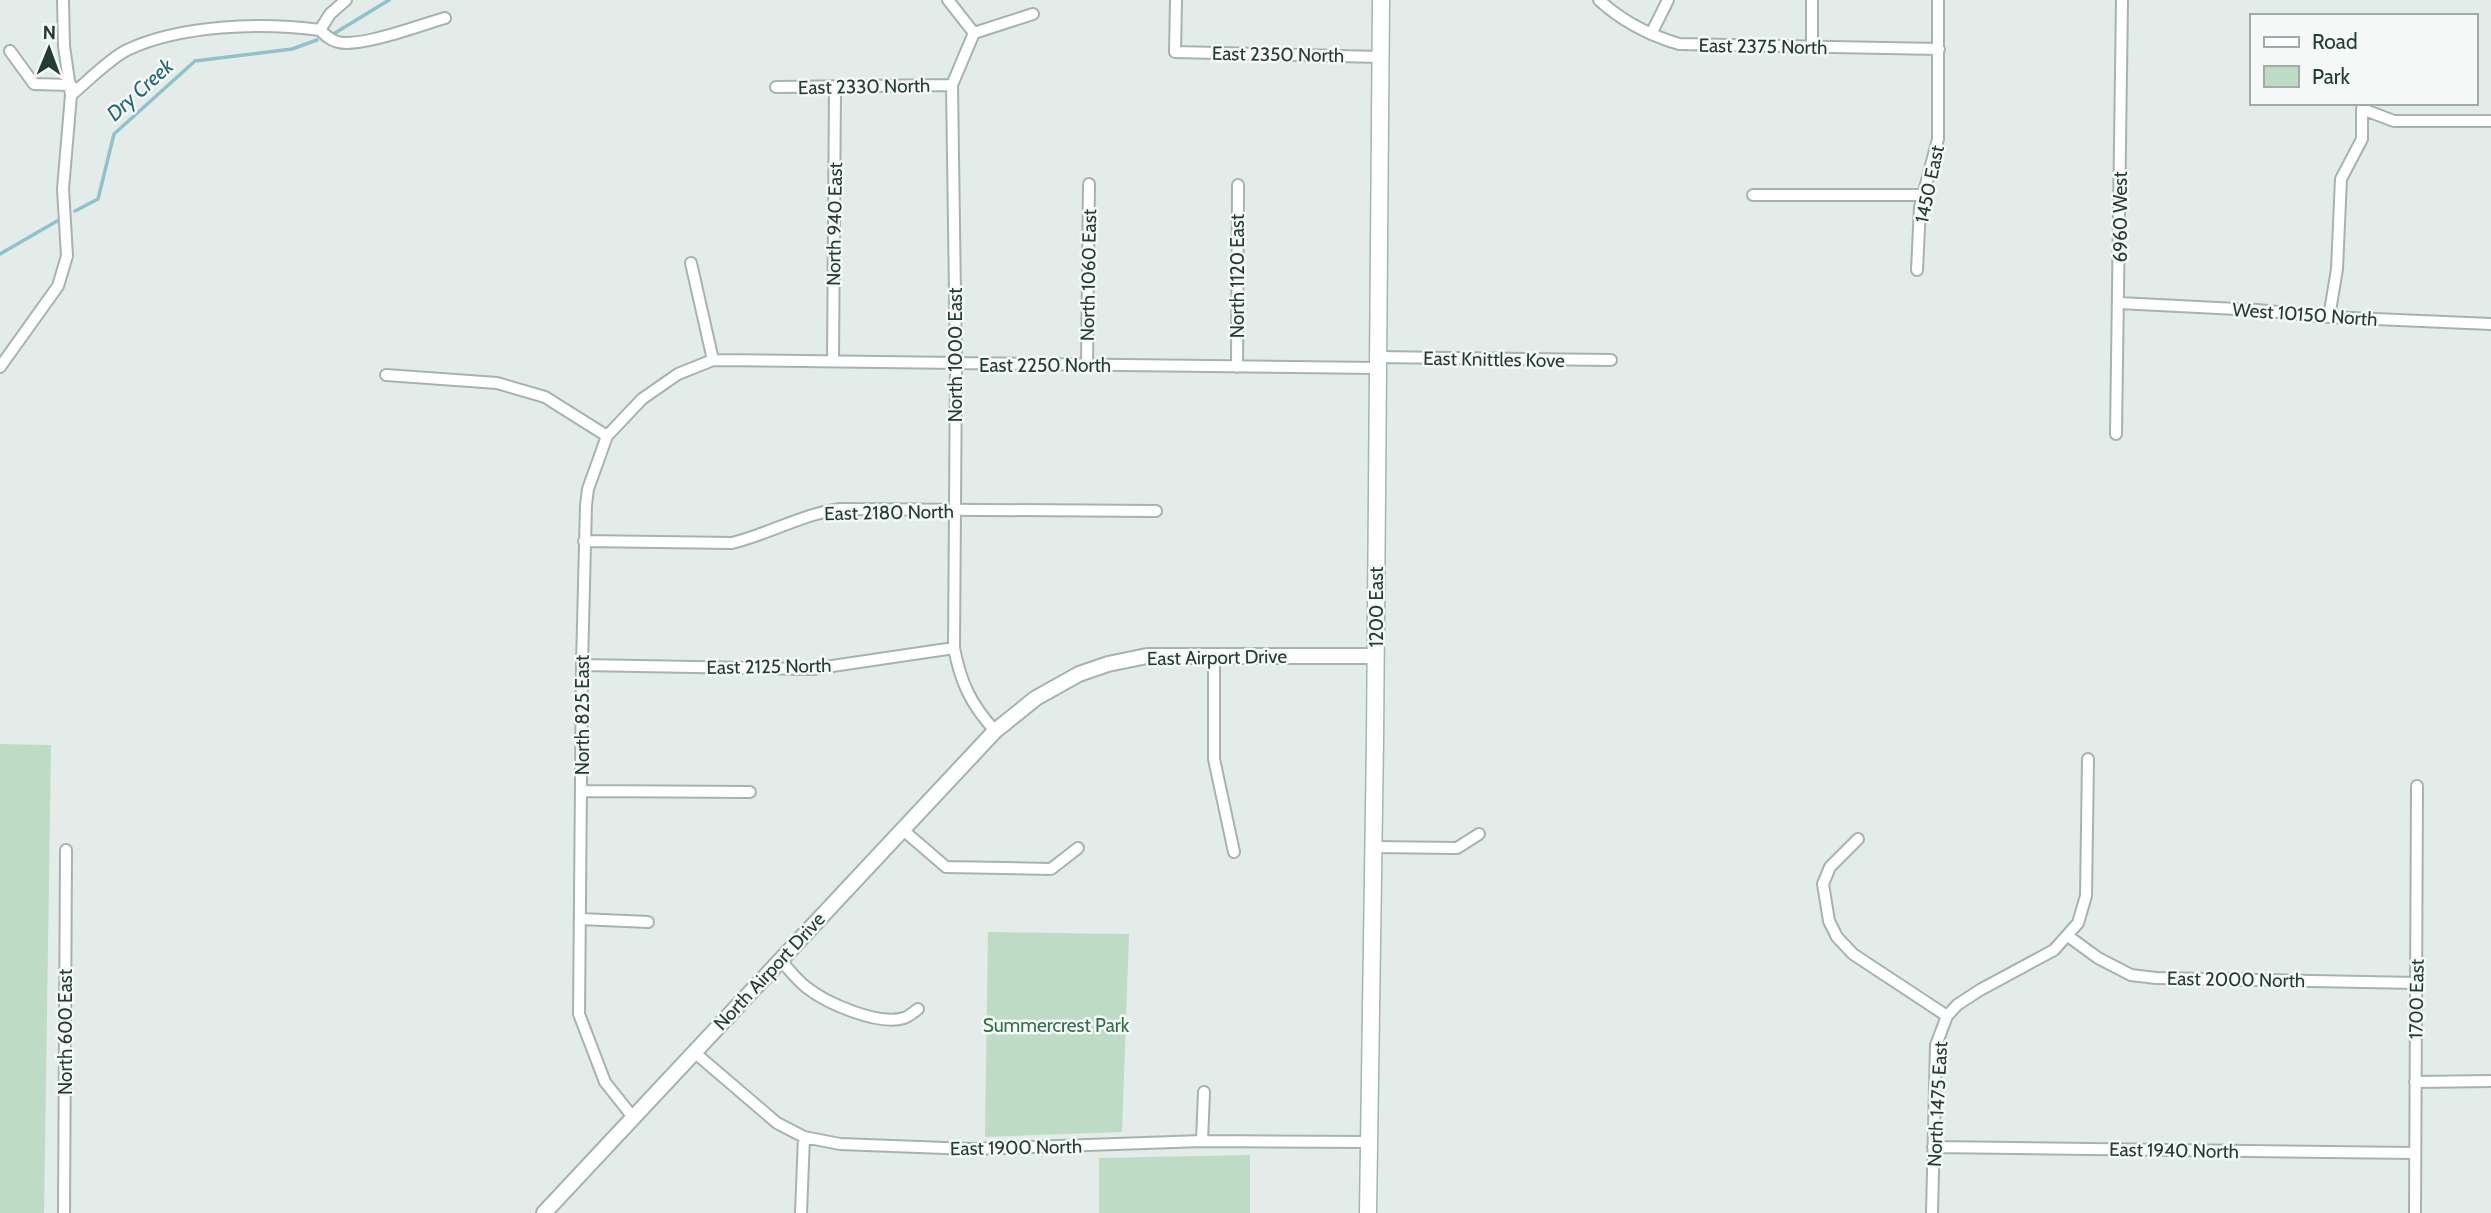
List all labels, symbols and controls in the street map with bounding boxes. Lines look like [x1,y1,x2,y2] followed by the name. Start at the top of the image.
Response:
[14,14,84,84] north arrow
[2250,14,2477,105] legend
[42,21,56,44] text: N
[2312,29,2358,54] text: Road
[1698,34,1828,59] street label: East 2375 North
[1212,42,1344,67] street label: East 2350 North
[101,53,179,126] water label: Dry Creek
[2312,64,2350,89] text: Park
[798,74,930,99] street label: East 2330 North
[1910,143,1949,225] street label: 1450 East
[822,161,847,286] street label: North 940 East
[2109,171,2132,263] street label: 6960 West
[1076,208,1101,341] street label: North 1060 East
[1226,213,1249,338] street label: North 1120 East
[944,287,967,422] street label: North 1000 East
[2232,298,2378,331] street label: West 10150 North
[1423,347,1565,372] street label: East Knittles Kove
[979,354,1111,377] street label: East 2250 North
[824,500,954,525] street label: East 2180 North
[1365,566,1388,647] street label: 1200 East
[1147,645,1288,670] street label: East Airport Drive
[571,654,594,775] street label: North 825 East
[706,654,832,679] street label: East 2125 North
[709,907,830,1035] street label: North Airport Drive
[2404,958,2429,1039] street label: 1700 East
[2167,967,2305,992] street label: East 2000 North
[54,968,77,1095] street label: North 600 East
[983,1014,1130,1037] park label: Summercrest Park
[1923,1040,1952,1167] street label: North 1475 East
[950,1135,1082,1160] street label: East 1900 North
[2109,1138,2239,1163] street label: East 1940 North

